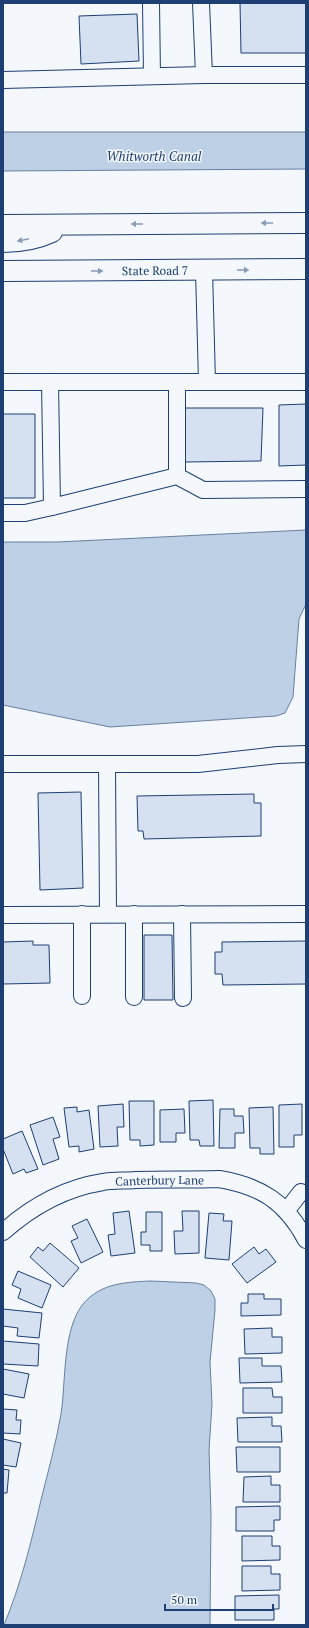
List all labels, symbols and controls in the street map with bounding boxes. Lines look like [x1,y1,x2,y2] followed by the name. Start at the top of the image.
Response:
[107,147,202,165] water label: Whitworth Canal
[261,220,273,227] one-way arrow
[130,221,143,227] one-way arrow
[17,237,29,243] one-way arrow
[122,262,188,278] street label: State Road 7
[237,267,250,273] one-way arrow
[91,268,104,274] one-way arrow
[115,1172,204,1188] street label: Canterbury Lane
[165,1586,273,1612] scale bar
[171,1592,198,1607] text: 50 m

